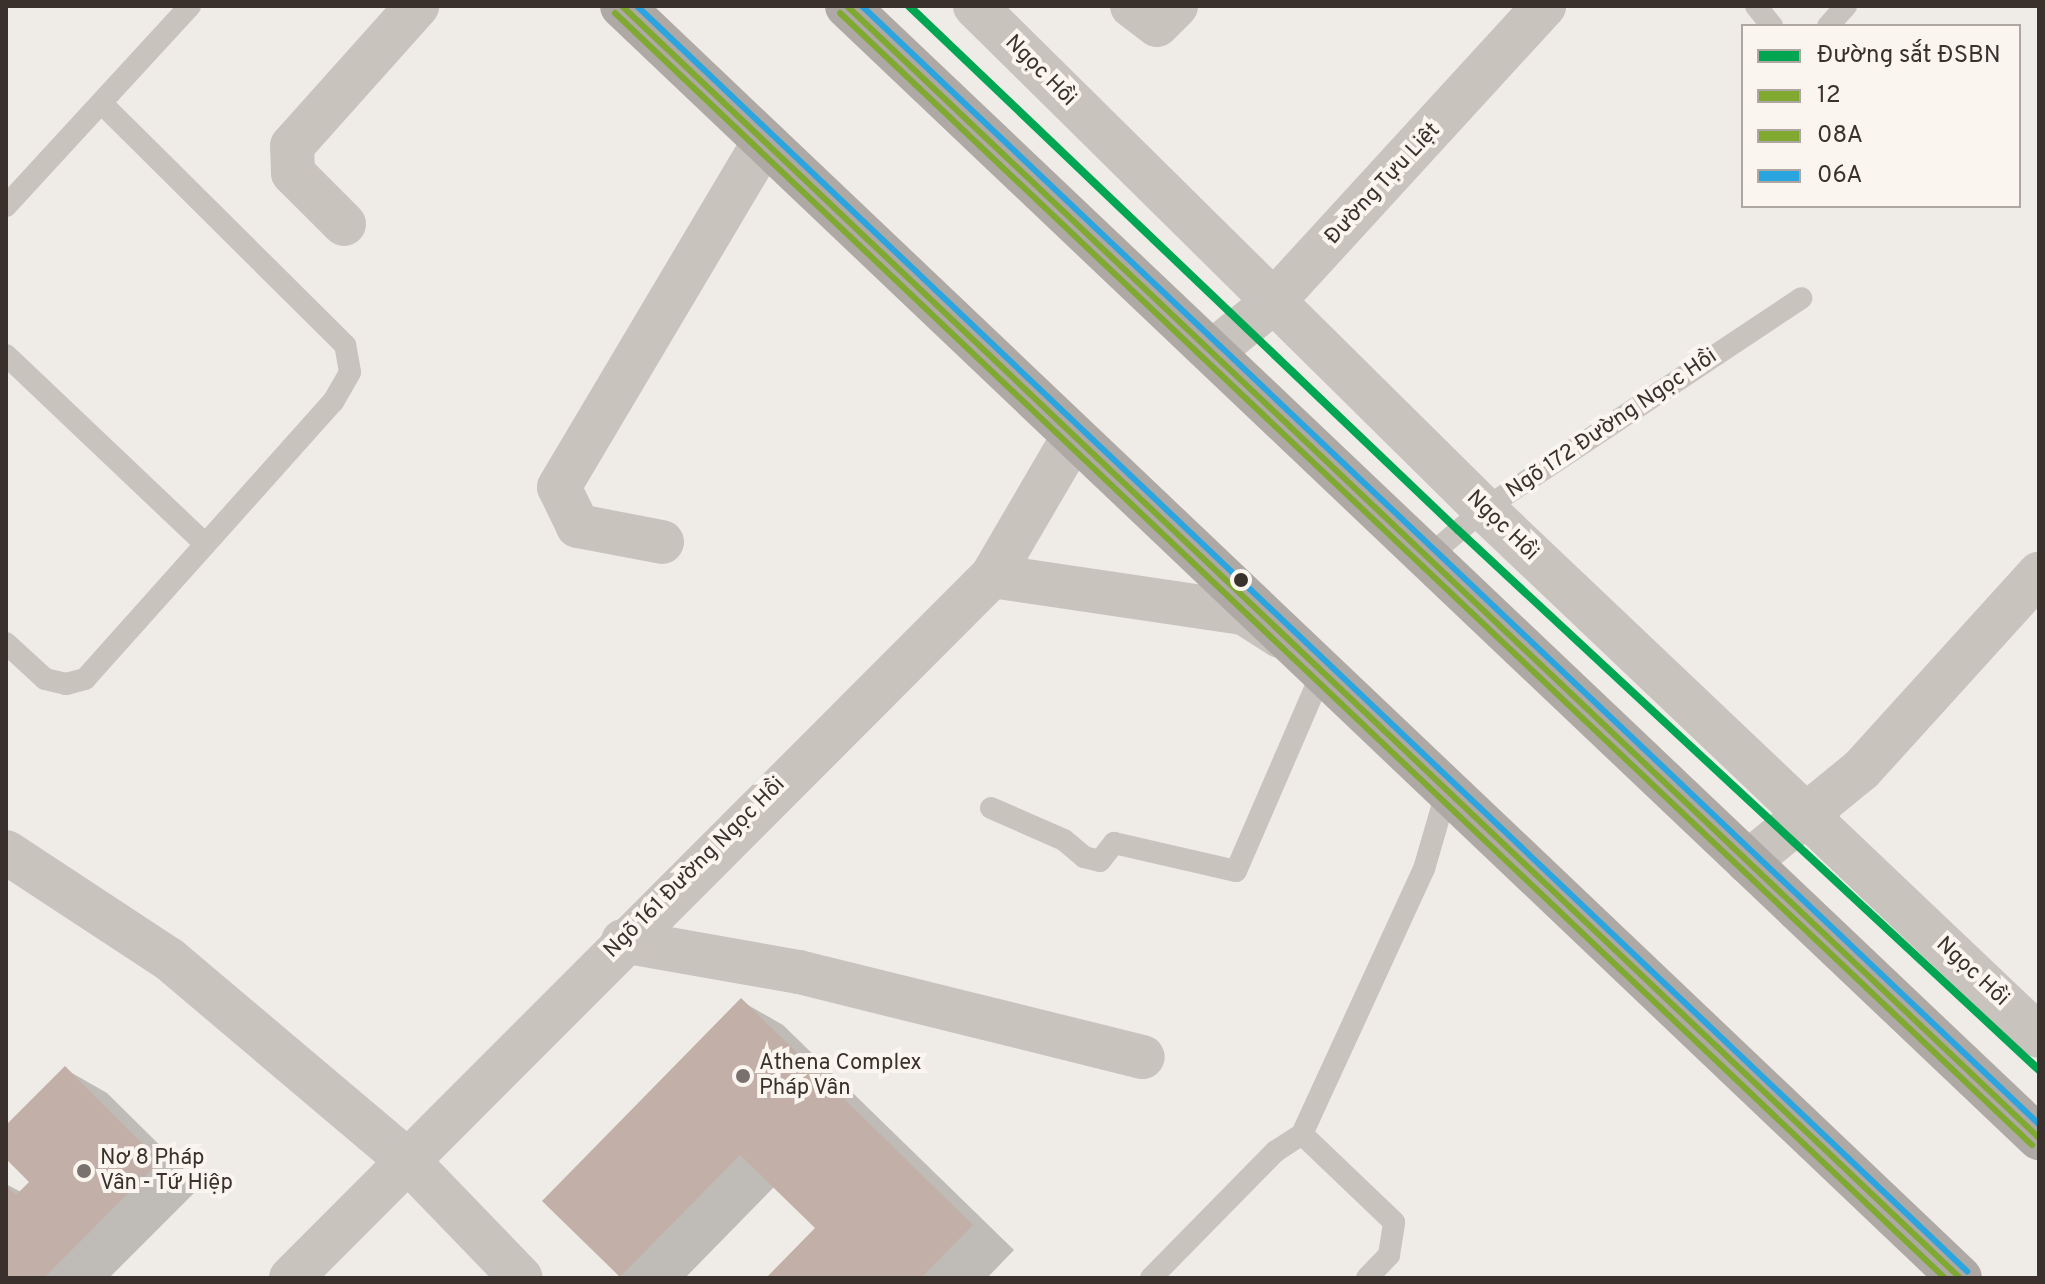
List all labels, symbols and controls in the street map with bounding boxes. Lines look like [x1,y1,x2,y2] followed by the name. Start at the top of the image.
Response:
[1741,24,2021,208] legend
[999,30,1081,112] street label: Ngọc Hồi
[1817,41,2001,71] text: Đường sắt ĐSBN
[1817,81,1841,111] text: 12
[1320,117,1446,251] street label: Đường Tựu Liệt
[1817,121,1863,151] text: 08A
[1817,161,1863,191] text: 06A
[1502,344,1722,504] street label: Ngõ 172 Đường Ngọc Hồi
[1460,485,1544,567] street label: Ngọc Hồi
[1233,572,1249,588] unlabelled marker
[599,772,791,964] street label: Ngõ 161 Đường Ngọc Hồi
[1930,932,2014,1012] street label: Ngọc Hồi
[759,1050,922,1102] place label: Athena Complex Pháp Vân
[734,1067,752,1085] marker: Athena Complex Pháp Vân
[100,1145,234,1196] place label: Nơ 8 Pháp Vân - Tứ Hiệp
[75,1162,93,1180] marker: Nơ 8 Pháp Vân - Tứ Hiệp

